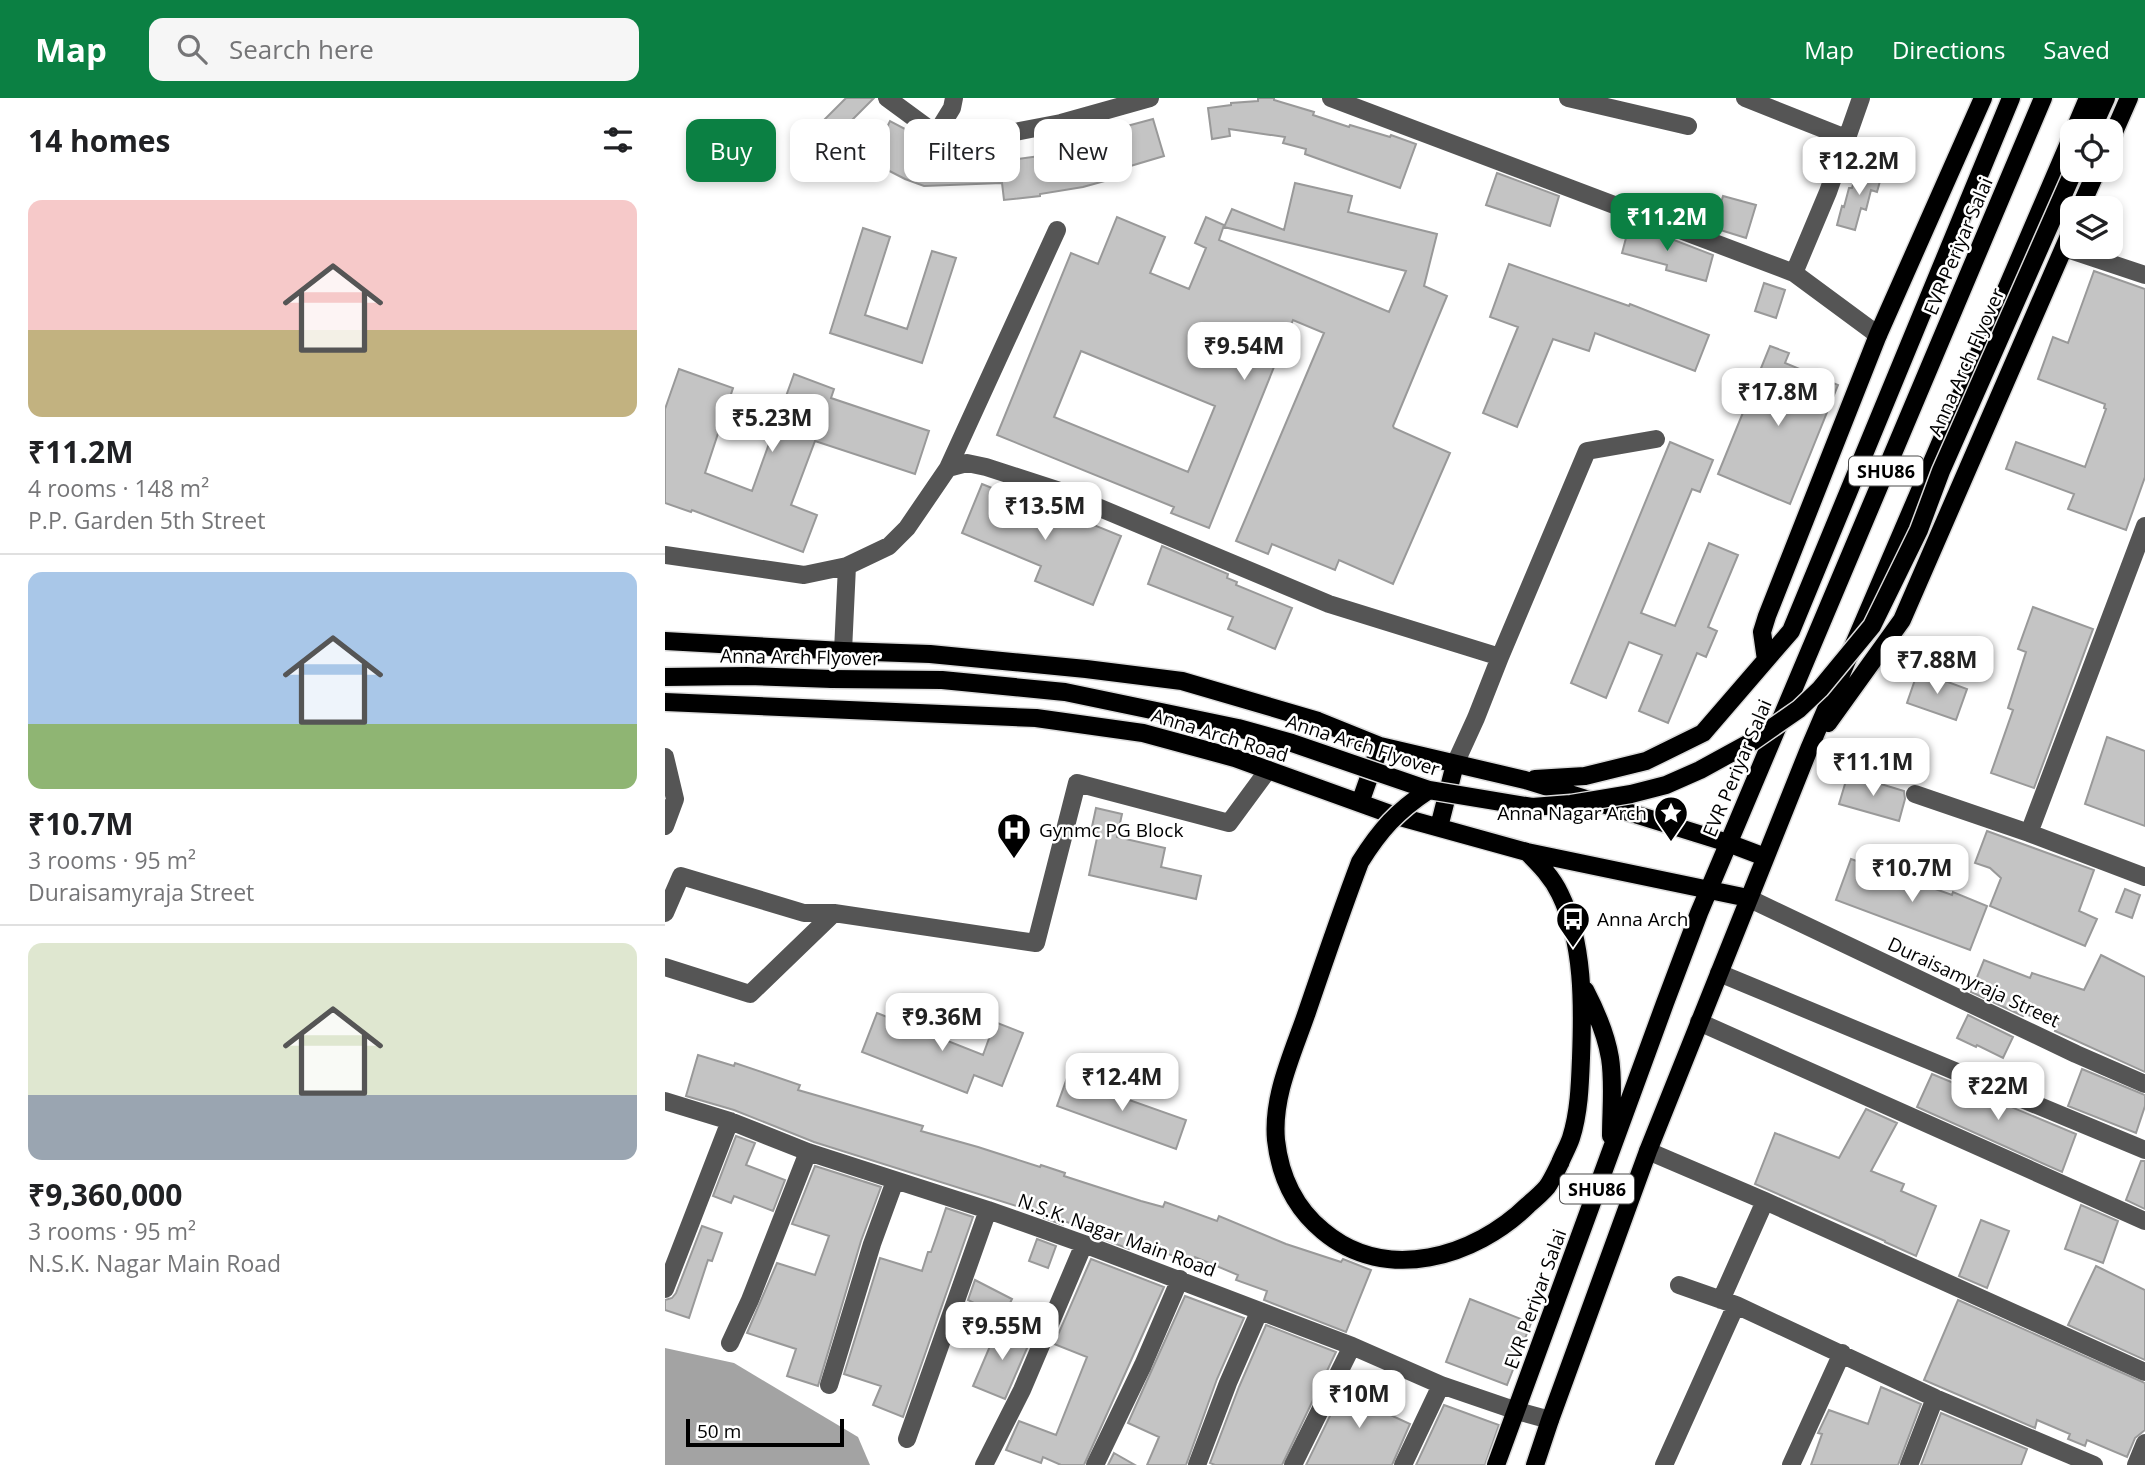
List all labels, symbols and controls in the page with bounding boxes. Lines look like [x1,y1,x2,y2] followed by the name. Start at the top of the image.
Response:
[149,18,639,81] search box
[35,27,107,72] text: Map
[173,30,211,68] icon: search
[229,31,374,67] text: Search here
[1804,33,1854,66] text: Map
[1892,33,2005,66] text: Directions
[2043,33,2110,66] text: Saved
[686,119,776,182] chip: Buy
[790,119,890,182] chip: Rent
[904,119,1020,182] chip: Filters
[1034,119,1132,182] chip: New
[2060,119,2123,259] map controls
[2060,119,2123,182] button: locate
[28,120,171,161] text: 14 homes
[599,121,637,159] icon: filters
[1802,138,1916,197] pin: ₹12.2M
[1819,144,1899,176] text: ₹12.2M
[1917,173,1999,319] street label: EVR Periyar Salai
[1610,194,1724,253] pin: ₹11.2M
[2060,196,2123,259] button: layers
[1627,200,1707,232] text: ₹11.2M
[270,245,396,371] icon: home
[1922,284,2010,440] street label: Anna Arch Flyover
[1187,322,1301,382] pin: ₹9.54M
[1204,329,1284,361] text: ₹9.54M
[1721,368,1835,428] pin: ₹17.8M
[1738,375,1818,407] text: ₹17.8M
[715,394,829,454] pin: ₹5.23M
[732,401,812,433] text: ₹5.23M
[28,431,133,472] text: ₹11.2M
[1849,456,1923,486] road number: SHU86
[28,472,209,504] text: 4 rooms · 148 m²
[988,482,1102,542] pin: ₹13.5M
[1005,489,1085,521] text: ₹13.5M
[28,504,265,536] text: P.P. Garden 5th Street
[270,617,396,743] icon: home
[1880,636,1994,696] pin: ₹7.88M
[720,643,880,671] street label: Anna Arch Flyover
[1897,643,1977,675] text: ₹7.88M
[1696,695,1778,841] street label: EVR Periyar Salai
[1148,702,1292,768] street label: Anna Arch Road
[1283,708,1443,782] street label: Anna Arch Flyover
[1816,738,1930,798] pin: ₹11.1M
[1833,745,1913,777] text: ₹11.1M
[1652,794,1690,843] place icon: Anna Nagar Arch
[1497,800,1647,826] place label: Anna Nagar Arch
[28,803,133,844] text: ₹10.7M
[995,811,1033,860] hospital icon: Gynmc PG Block
[1039,817,1183,843] place label: Gynmc PG Block
[28,844,196,876] text: 3 rooms · 95 m²
[1855,844,1969,904] pin: ₹10.7M
[1872,851,1952,883] text: ₹10.7M
[28,876,254,908] text: Duraisamyraja Street
[1554,900,1592,949] bus stop icon: Anna Arch
[1597,906,1688,932] place label: Anna Arch
[1884,931,2064,1033] street label: Duraisamyraja Street
[270,988,396,1114] icon: home
[885,993,999,1053] pin: ₹9.36M
[902,1000,982,1032] text: ₹9.36M
[1065,1054,1179,1113] pin: ₹12.4M
[1082,1060,1162,1092] text: ₹12.4M
[1957,1062,2039,1122] pin: ₹22M
[1967,1069,2029,1101] text: ₹22M
[28,1174,182,1215] text: ₹9,360,000
[1560,1174,1634,1204] road number: SHU86
[1014,1187,1220,1283] street label: N.S.K. Nagar Main Road
[28,1215,196,1247] text: 3 rooms · 95 m²
[1498,1225,1572,1373] street label: EVR Periyar Salai
[28,1247,281,1279] text: N.S.K. Nagar Main Road
[945,1302,1059,1362] pin: ₹9.55M
[962,1309,1042,1341] text: ₹9.55M
[1318,1370,1400,1430] pin: ₹10M
[1328,1377,1390,1409] text: ₹10M
[686,1416,843,1448] scale bar
[697,1418,741,1444] text: 50 m

